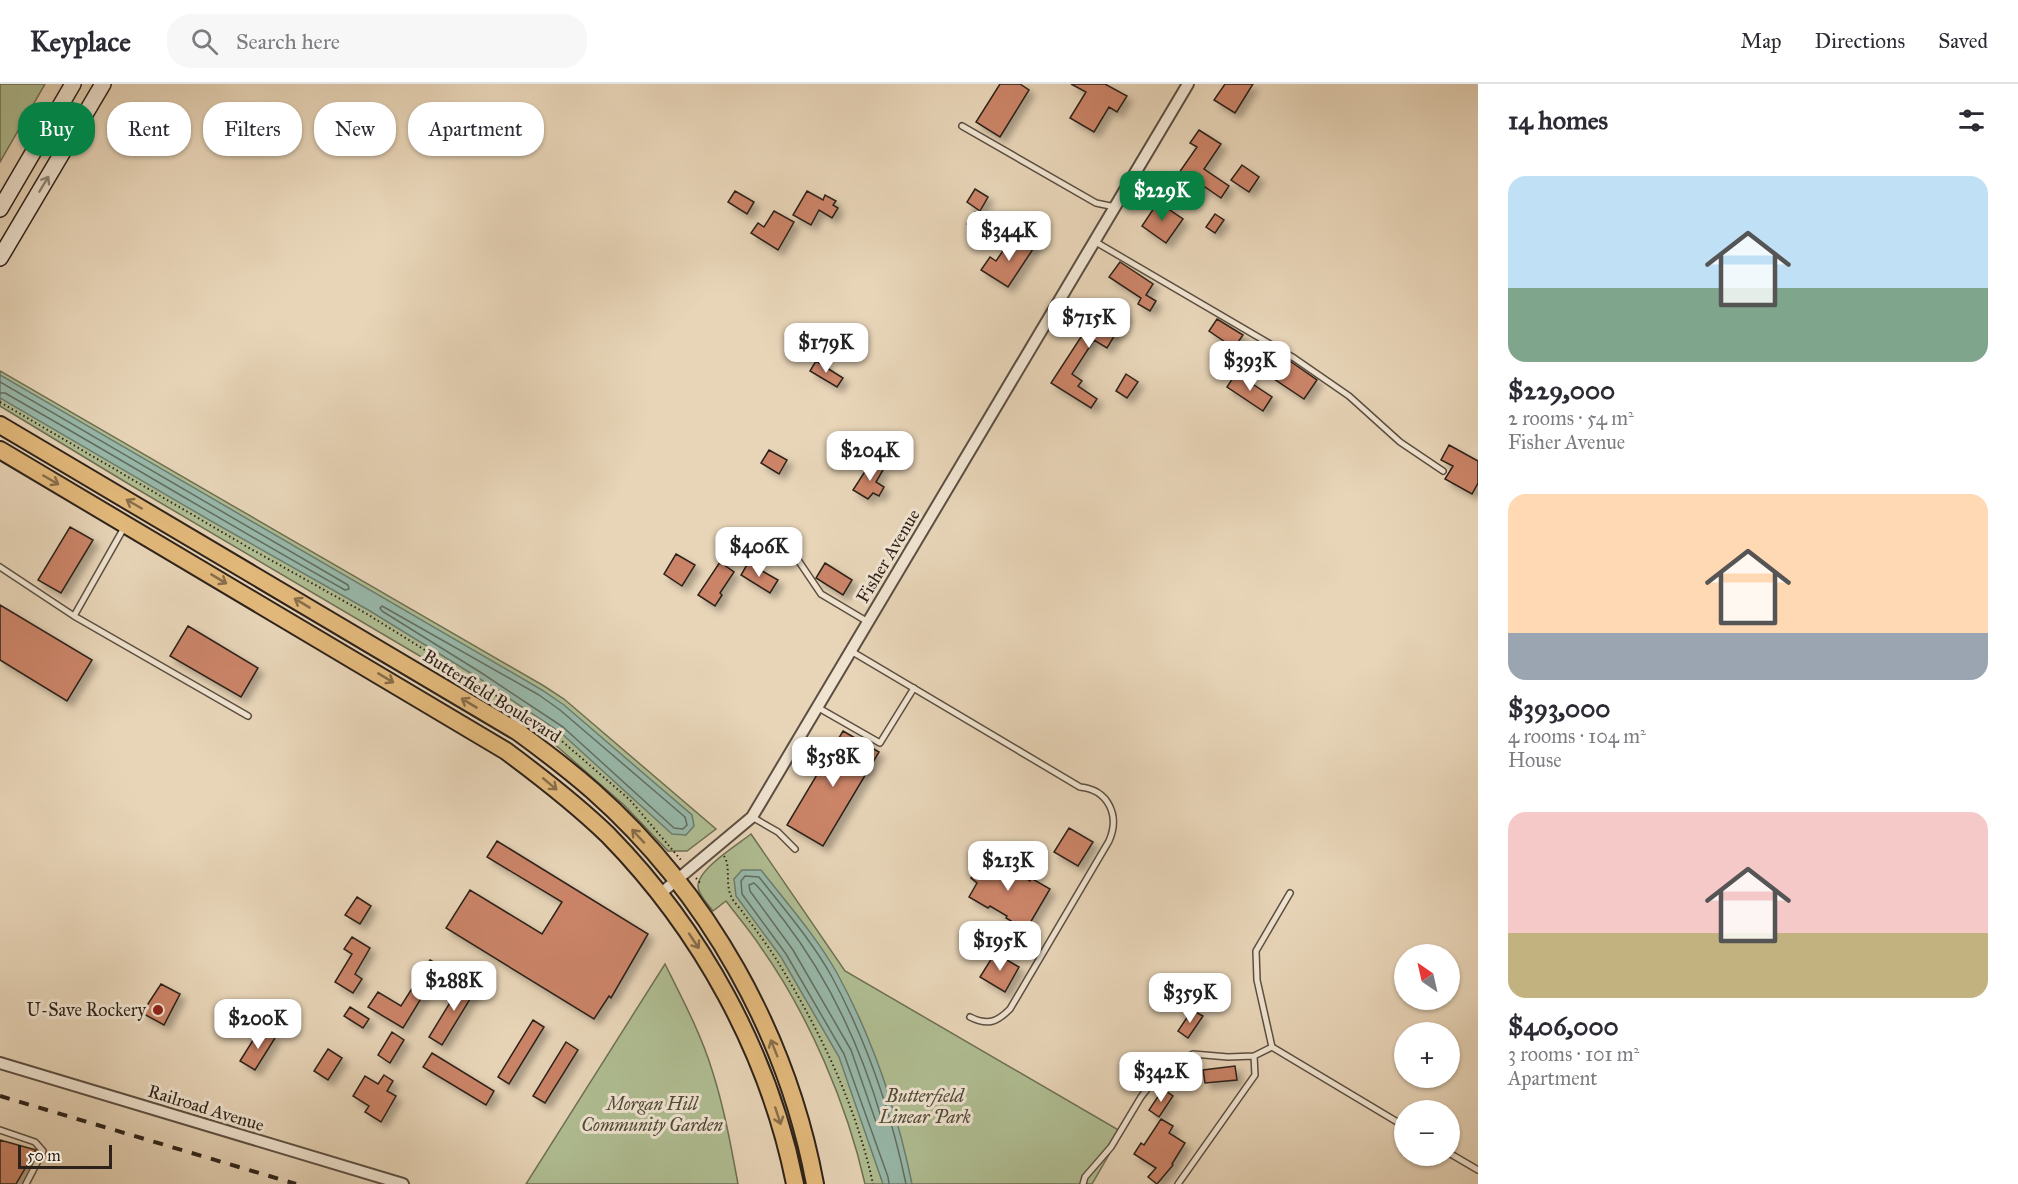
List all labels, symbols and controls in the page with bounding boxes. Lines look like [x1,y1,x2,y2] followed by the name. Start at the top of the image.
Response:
[167,14,587,68] search box
[30,24,131,59] text: Keyplace
[188,25,221,58] icon: search
[236,28,340,55] text: Search here
[1741,28,1782,54] text: Map
[1815,28,1905,54] text: Directions
[1938,28,1988,54] text: Saved
[18,102,95,156] chip: Buy
[107,102,191,156] chip: Rent
[203,102,302,156] chip: Filters
[314,102,396,156] chip: New
[408,102,544,156] chip: Apartment
[1508,104,1608,136] text: 14 homes
[1955,104,1988,137] icon: filters
[1120,171,1204,222] pin: $229K
[38,176,50,193] one-way arrow
[1134,178,1190,202] text: $229K
[967,211,1051,262] pin: $344K
[1694,215,1802,323] icon: home
[981,218,1037,242] text: $344K
[1047,298,1131,349] pin: $715K
[1062,305,1116,329] text: $715K
[784,323,868,374] pin: $179K
[798,330,854,354] text: $179K
[1208,341,1292,392] pin: $393K
[1224,348,1276,372] text: $393K
[1508,374,1615,406] text: $229,000
[1508,406,1634,430] text: 2 rooms · 54 m²
[1508,430,1625,454] text: Fisher Avenue
[828,431,912,482] pin: $204K
[841,438,899,462] text: $204K
[42,474,59,486] one-way arrow
[126,498,143,510] one-way arrow
[851,505,925,607] street label: Fisher Avenue
[717,527,801,578] pin: $406K
[1694,533,1802,641] icon: home
[729,534,789,558] text: $406K
[210,573,227,585] one-way arrow
[294,596,311,608] one-way arrow
[419,645,565,747] street label: Butterfield Boulevard
[377,673,394,685] one-way arrow
[1508,692,1610,724] text: $393,000
[461,697,478,709] one-way arrow
[1508,724,1646,748] text: 4 rooms · 104 m²
[791,737,875,788] pin: $358K
[806,744,860,768] text: $358K
[1508,748,1562,772] text: House
[542,777,558,790] one-way arrow
[631,829,645,844] one-way arrow
[966,841,1050,892] pin: $213K
[982,848,1034,872] text: $213K
[1694,851,1802,959] icon: home
[958,921,1042,972] pin: $195K
[973,928,1027,952] text: $195K
[688,932,700,949] one-way arrow
[1394,944,1460,1010] north arrow
[1394,944,1460,1166] map controls
[412,961,496,1012] pin: $288K
[425,968,483,992] text: $288K
[1148,973,1232,1024] pin: $359K
[1163,980,1217,1004] text: $359K
[27,999,147,1021] place label: U-Save Rockery
[216,999,300,1050] pin: $200K
[151,1003,165,1017] marker: U-Save Rockery
[228,1006,288,1030] text: $200K
[1508,1010,1619,1042] text: $406,000
[1394,1022,1460,1088] button: +
[768,1039,779,1057] one-way arrow
[1508,1042,1639,1066] text: 3 rooms · 101 m²
[1119,1052,1203,1103] pin: $342K
[1133,1059,1189,1083] text: $342K
[1508,1066,1597,1090] text: Apartment
[145,1080,267,1136] street label: Railroad Avenue
[878,1085,971,1128] park label: Butterfield Linear Park
[581,1093,723,1136] park label: Morgan Hill Community Garden
[1394,1100,1460,1166] button: −
[773,1106,784,1125] one-way arrow
[18,1142,112,1170] scale bar
[27,1146,61,1165] text: 50 m

